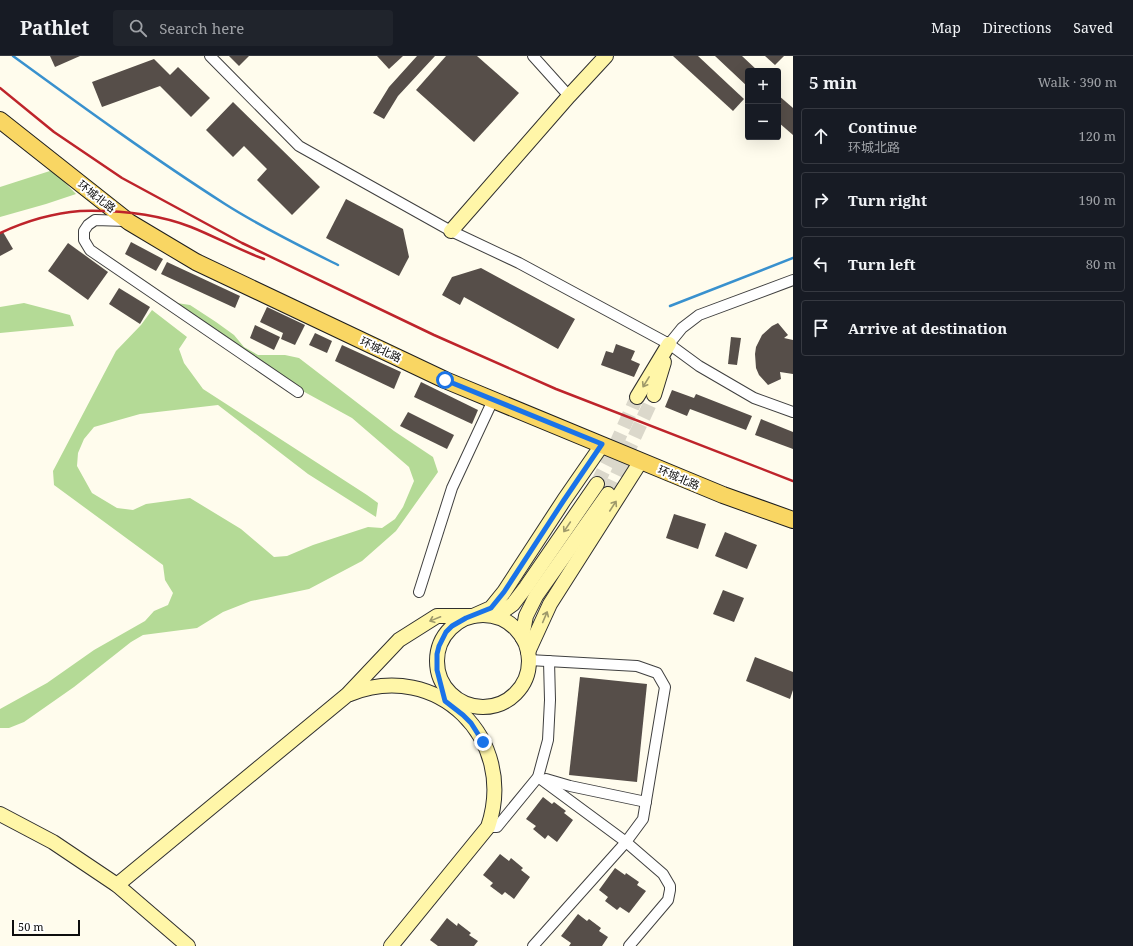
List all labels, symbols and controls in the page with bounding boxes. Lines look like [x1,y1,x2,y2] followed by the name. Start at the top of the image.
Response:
[113,10,393,46] search box
[20,15,89,41] text: Pathlet
[127,17,149,39] icon: search
[159,18,244,38] text: Search here
[931,18,961,37] text: Map
[983,18,1051,37] text: Directions
[1073,18,1113,37] text: Saved
[745,68,781,140] map controls
[745,68,781,104] button: +
[809,71,857,94] text: 5 min
[1038,73,1117,91] text: Walk · 390 m
[745,104,781,140] button: −
[848,117,917,137] text: Continue
[810,125,832,147] icon: ahead
[1079,127,1116,145] text: 120 m
[848,138,900,156] text: 环城北路
[75,177,119,215] street label: 环城北路
[810,189,832,211] icon: right
[848,190,927,210] text: Turn right
[1079,191,1116,209] text: 190 m
[810,253,832,275] icon: left
[848,254,916,274] text: Turn left
[1086,255,1116,273] text: 80 m
[810,317,832,339] icon: arrive
[848,318,1007,338] text: Arrive at destination
[358,333,404,365] street label: 环城北路
[436,371,454,389] route start
[641,376,649,388] one-way arrow
[656,462,702,492] street label: 环城北路
[609,500,617,512] one-way arrow
[563,522,571,533] one-way arrow
[541,611,549,623] one-way arrow
[429,615,441,623] one-way arrow
[474,733,492,751] route end
[12,918,80,937] scale bar
[18,919,44,934] text: 50 m

